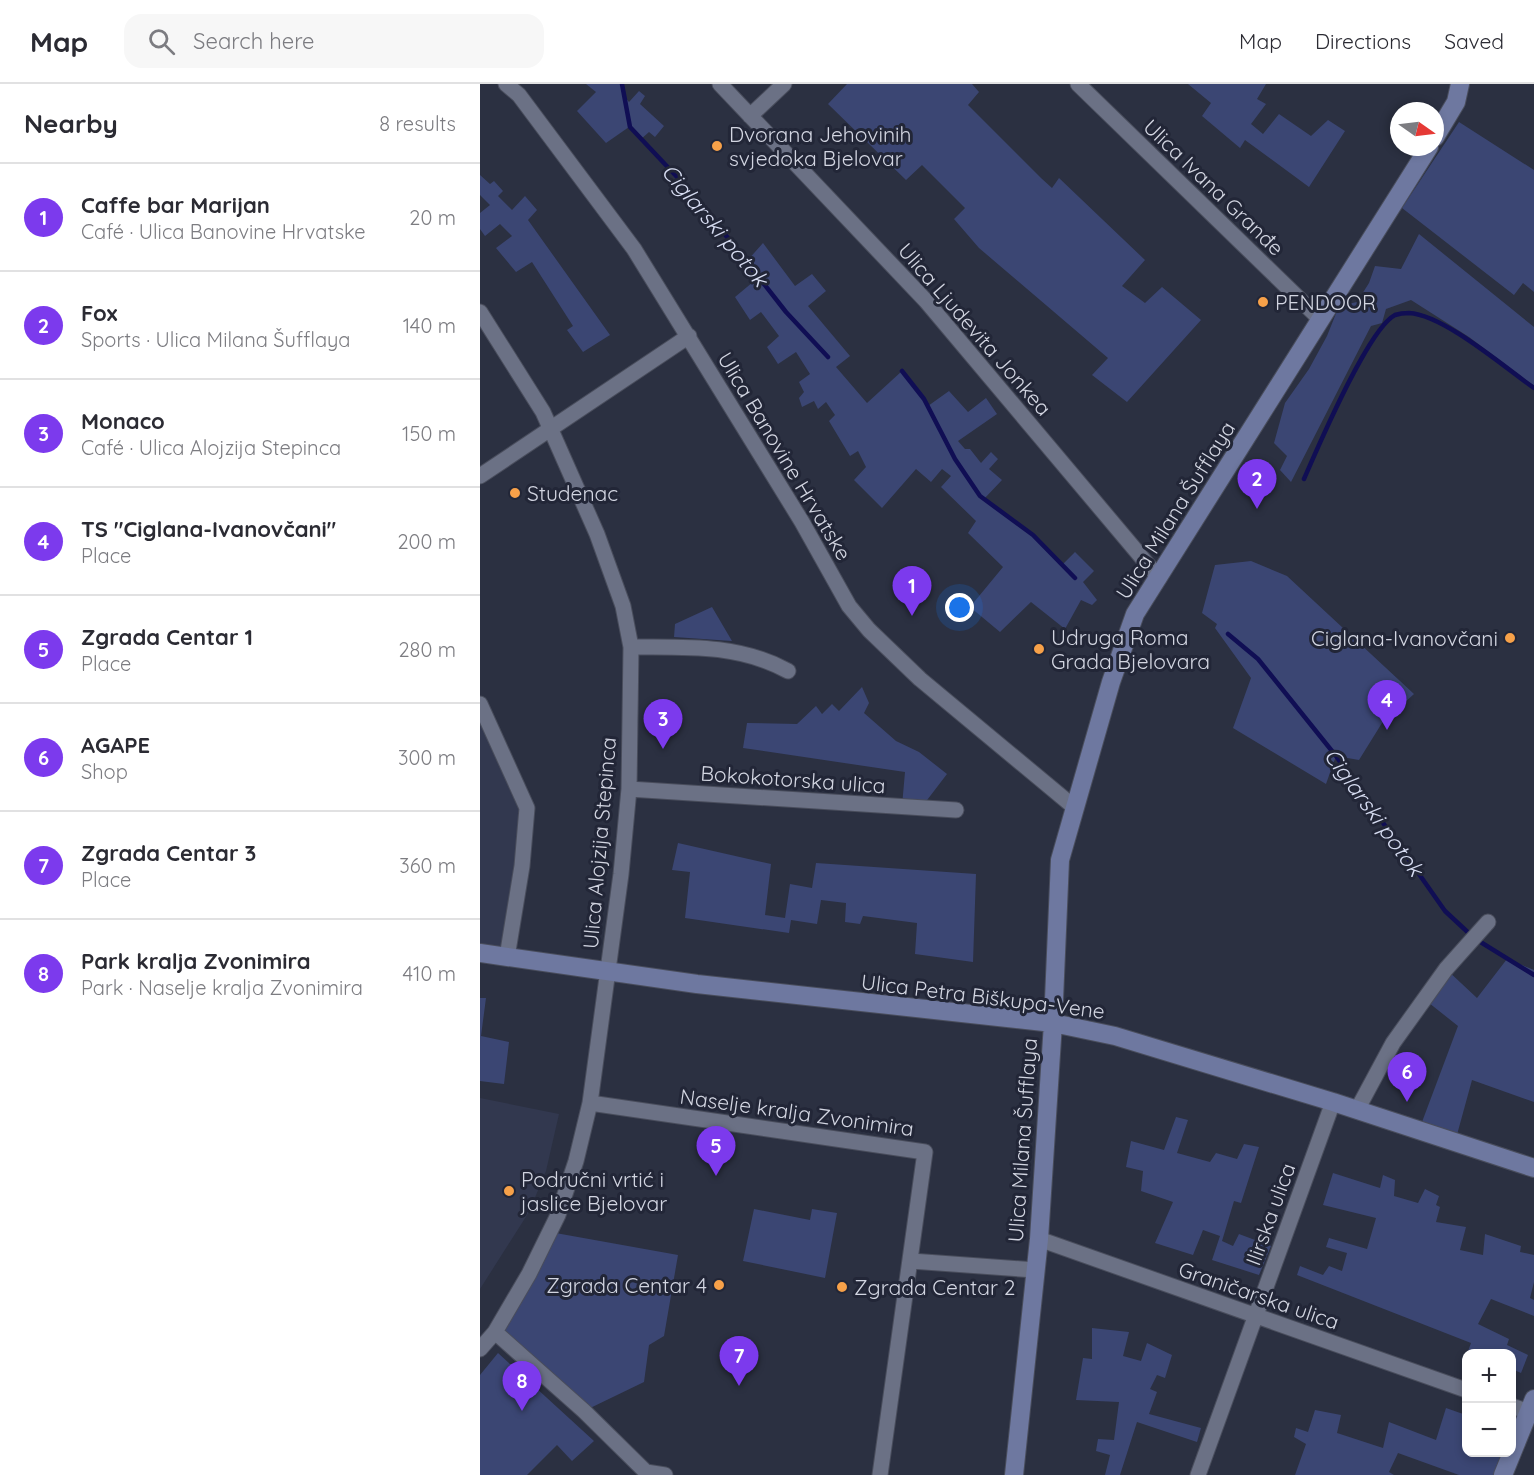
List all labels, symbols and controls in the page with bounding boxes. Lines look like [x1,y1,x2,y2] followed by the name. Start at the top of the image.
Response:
[124,14,544,68] search box
[30,24,88,59] text: Map
[145,25,178,58] icon: search
[193,27,315,55] text: Search here
[1239,28,1282,54] text: Map
[1315,28,1411,54] text: Directions
[1444,28,1504,54] text: Saved
[1390,102,1444,156] north arrow
[24,107,118,140] text: Nearby
[379,111,456,136] text: 8 results
[1138,113,1290,261] street label: Ulica Ivana Granđe
[729,121,912,171] place label: Dvorana Jehovinih svjedoka Bjelovar
[710,139,724,153] marker: Dvorana Jehovinih svjedoka Bjelovar
[656,158,776,294] water label: Ciglarski potok
[81,191,270,219] text: Caffe bar Marijan
[40,205,47,230] text: 1
[409,205,456,230] text: 20 m
[81,219,366,244] text: Café · Ulica Banovine Hrvatske
[893,237,1057,421] street label: Ulica Ljudevita Jonkea
[1275,289,1376,315] place label: PENDOOR
[1256,295,1270,309] marker: PENDOOR
[81,299,117,327] text: Fox
[38,313,49,338] text: 2
[403,313,456,338] text: 140 m
[81,327,350,352] text: Sports · Ulica Milana Šufflaya
[713,347,857,565] street label: Ulica Banovine Hrvatske
[81,407,165,435] text: Monaco
[1110,416,1240,604] street label: Ulica Milana Šufflaya
[38,421,49,446] text: 3
[402,421,456,446] text: 150 m
[81,435,341,460] text: Café · Ulica Alojzija Stepinca
[1238,460,1276,509] pin: 2
[527,480,618,506] place label: Studenac
[508,486,522,500] marker: Studenac
[81,515,336,543] text: TS "Ciglana-Ivanovčani"
[38,529,49,554] text: 4
[397,529,456,554] text: 200 m
[81,543,131,568] text: Place
[892,566,932,616] pin: 1
[945,593,974,622] your location
[81,623,253,651] text: Zgrada Centar 1
[1051,624,1210,674] place label: Udruga Roma Grada Bjelovara
[1311,625,1498,651] place label: Ciglana-Ivanovčani
[1503,631,1517,645] marker: Ciglana-Ivanovčani
[38,637,49,662] text: 5
[399,637,456,662] text: 280 m
[1032,642,1046,656] marker: Udruga Roma Grada Bjelovara
[81,651,131,676] text: Place
[1368,680,1406,730] pin: 4
[644,700,682,749] pin: 3
[81,731,150,759] text: AGAPE
[577,736,621,950] street label: Ulica Alojzija Stepinca
[1318,742,1431,883] water label: Ciglarski potok
[38,745,49,770] text: 6
[398,745,456,770] text: 300 m
[81,759,128,784] text: Shop
[700,760,886,798] street label: Bokokotorska ulica
[81,839,256,867] text: Zgrada Centar 3
[38,853,49,878] text: 7
[399,853,456,878] text: 360 m
[81,867,131,892] text: Place
[81,947,310,975] text: Park kralja Zvonimira
[38,961,49,986] text: 8
[403,961,456,986] text: 410 m
[860,968,1106,1024] street label: Ulica Petra Biškupa-Vene
[81,975,363,1000] text: Park · Naselje kralja Zvonimira
[1002,1037,1042,1243] street label: Ulica Milana Šufflaya
[1388,1052,1426,1102] pin: 6
[678,1083,916,1141] street label: Naselje kralja Zvonimira
[696,1126,736,1176] pin: 5
[1239,1159,1301,1269] street label: Ilirska ulica
[520,1166,667,1216] place label: Područni vrtić i jaslice Bjelovar
[502,1184,516,1198] marker: Područni vrtić i jaslice Bjelovar
[1175,1255,1343,1335] street label: Graničarska ulica
[546,1272,707,1298] place label: Zgrada Centar 4
[854,1274,1015,1300] place label: Zgrada Centar 2
[712,1278,726,1292] marker: Zgrada Centar 4
[835,1280,849,1294] marker: Zgrada Centar 2
[720,1336,758,1386] pin: 7
[1462,1349,1516,1457] map controls
[1462,1349,1516,1403] button: +
[502,1362,542,1411] pin: 8
[1462,1403,1516,1457] button: −

